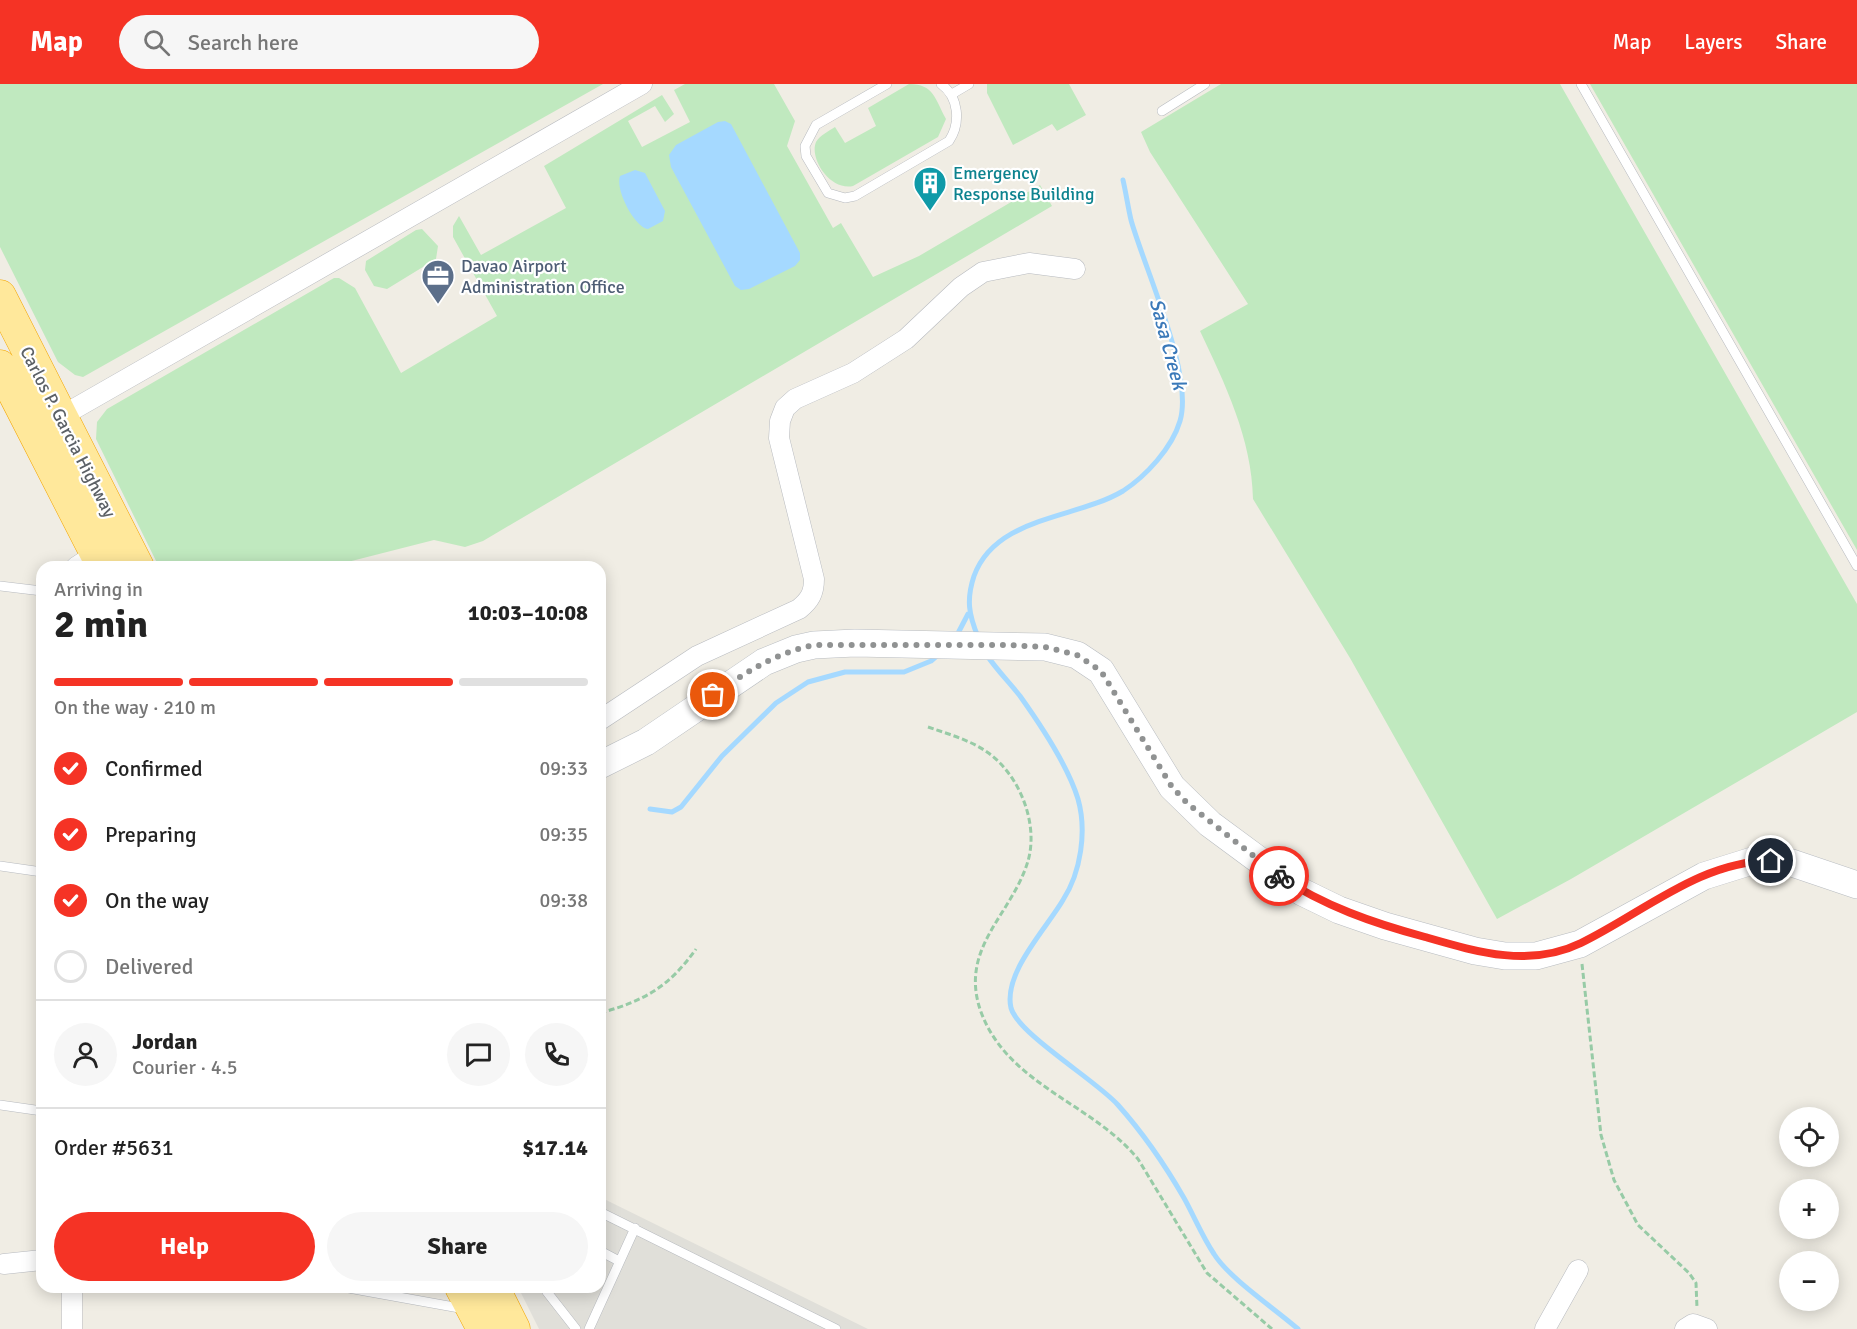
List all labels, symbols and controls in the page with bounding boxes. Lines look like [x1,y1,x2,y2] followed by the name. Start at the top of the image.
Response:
[119,15,539,69] search box
[30,25,83,59] text: Map
[140,26,173,59] icon: search
[188,29,299,56] text: Search here
[1613,29,1651,55] text: Map
[1684,29,1742,55] text: Layers
[1775,29,1827,55] text: Share
[953,162,1094,205] place label: Emergency Response Building
[912,165,948,212] building icon: Emergency Response Building
[461,255,625,298] place label: Davao Airport Administration Office
[420,258,456,305] office icon: Davao Airport Administration Office
[1144,296,1193,394] water label: Sasa Creek
[15,343,121,522] street label: Carlos P. Garcia Highway
[54,577,143,602] text: Arriving in
[468,599,588,626] text: 10:03–10:08
[54,600,148,648] text: 2 min
[687,669,738,720] pin
[696,678,729,711] icon: bag
[54,695,216,720] text: On the way · 210 m
[54,752,87,785] icon: check
[105,755,203,782] text: Confirmed
[539,756,588,781] text: 09:33
[54,818,87,851] icon: check
[105,821,197,848] text: Preparing
[539,822,588,847] text: 09:35
[1745,835,1796,886] pin
[1754,844,1787,877] icon: home
[1249,846,1309,906] courier
[1263,860,1296,893] icon: bike
[54,884,87,917] icon: check
[105,887,209,914] text: On the way
[539,888,588,913] text: 09:38
[105,953,193,980] text: Delivered
[54,1023,117,1086] button: person
[447,1023,510,1086] button: chat
[525,1023,588,1086] button: phone
[132,1028,198,1055] text: Jordan
[132,1055,238,1080] text: Courier · 4.5
[1779,1107,1839,1311] map controls
[1779,1107,1839,1167] button: locate
[54,1134,174,1161] text: Order #5631
[522,1134,588,1161] text: $17.14
[1779,1179,1839,1239] button: +
[54,1212,315,1281] button: Help
[327,1212,588,1281] button: Share
[1779,1251,1839,1311] button: −

